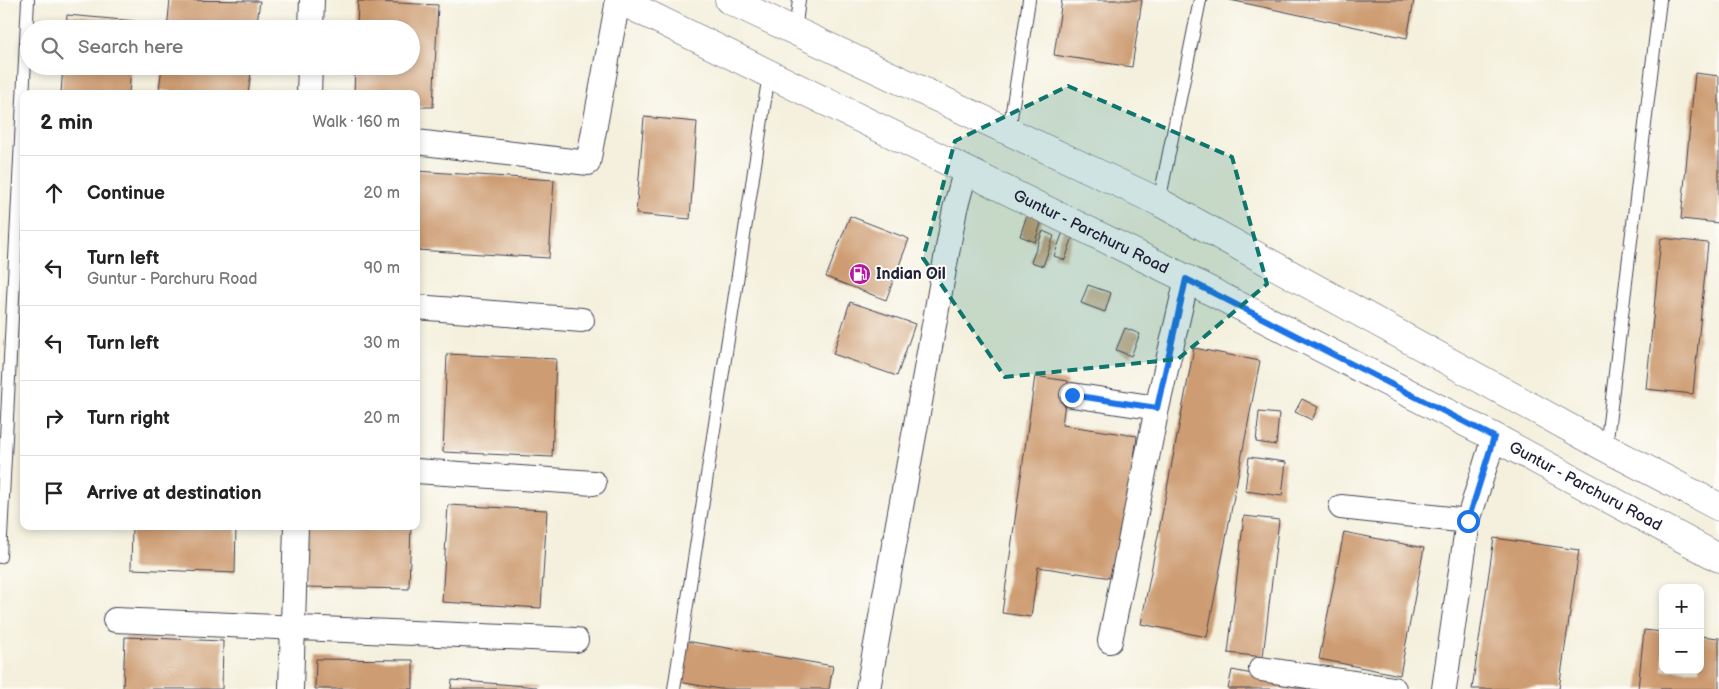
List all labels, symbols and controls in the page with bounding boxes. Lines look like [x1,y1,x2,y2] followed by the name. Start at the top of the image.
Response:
[20,20,420,75] search box
[38,34,66,62] icon: search
[78,36,183,59] text: Search here
[40,110,93,135] text: 2 min
[312,113,400,132] text: Walk · 160 m
[40,179,68,207] icon: ahead
[87,182,165,205] text: Continue
[364,184,400,203] text: 20 m
[1010,186,1172,278] street label: Guntur - Parchuru Road
[87,247,159,270] text: Turn left
[40,254,68,282] icon: left
[364,259,400,278] text: 90 m
[848,262,872,286] fuel station icon: Indian Oil
[876,265,946,284] place label: Indian Oil
[87,270,258,289] text: Guntur - Parchuru Road
[40,329,68,357] icon: left
[87,332,159,355] text: Turn left
[363,334,400,353] text: 30 m
[1061,384,1084,407] route end
[40,404,68,432] icon: right
[87,407,170,430] text: Turn right
[364,409,400,428] text: 20 m
[1506,437,1665,535] street label: Guntur - Parchuru Road
[40,479,68,507] icon: arrive
[87,482,262,505] text: Arrive at destination
[1457,510,1480,533] route start
[1659,584,1704,674] map controls
[1659,584,1704,629] button: +
[1659,629,1704,674] button: −

